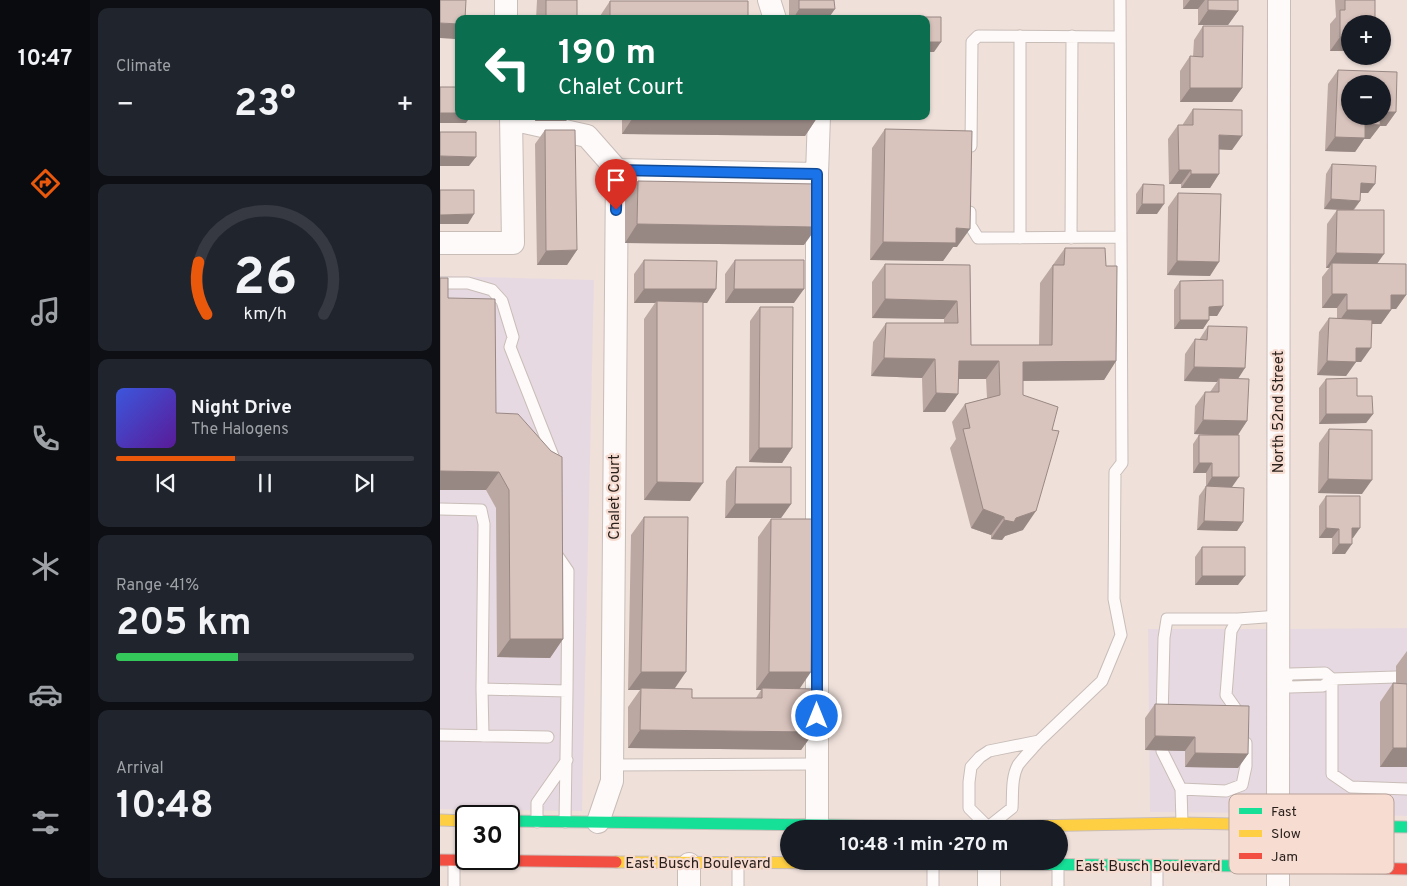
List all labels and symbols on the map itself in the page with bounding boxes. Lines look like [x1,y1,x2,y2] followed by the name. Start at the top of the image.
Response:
[595,159,637,210] pin
[1270,351,1289,473] street label: North 52nd Street
[606,454,625,540] street label: Chalet Court
[790,689,842,741] position arrow
[1229,794,1394,874] legend
[1271,804,1297,821] text: Fast
[455,805,520,870] speed limit sign: 30
[1271,826,1301,843] text: Slow
[1271,849,1298,866] text: Jam
[625,855,771,874] street label: East Busch Boulevard
[1075,858,1221,877] street label: East Busch Boulevard

